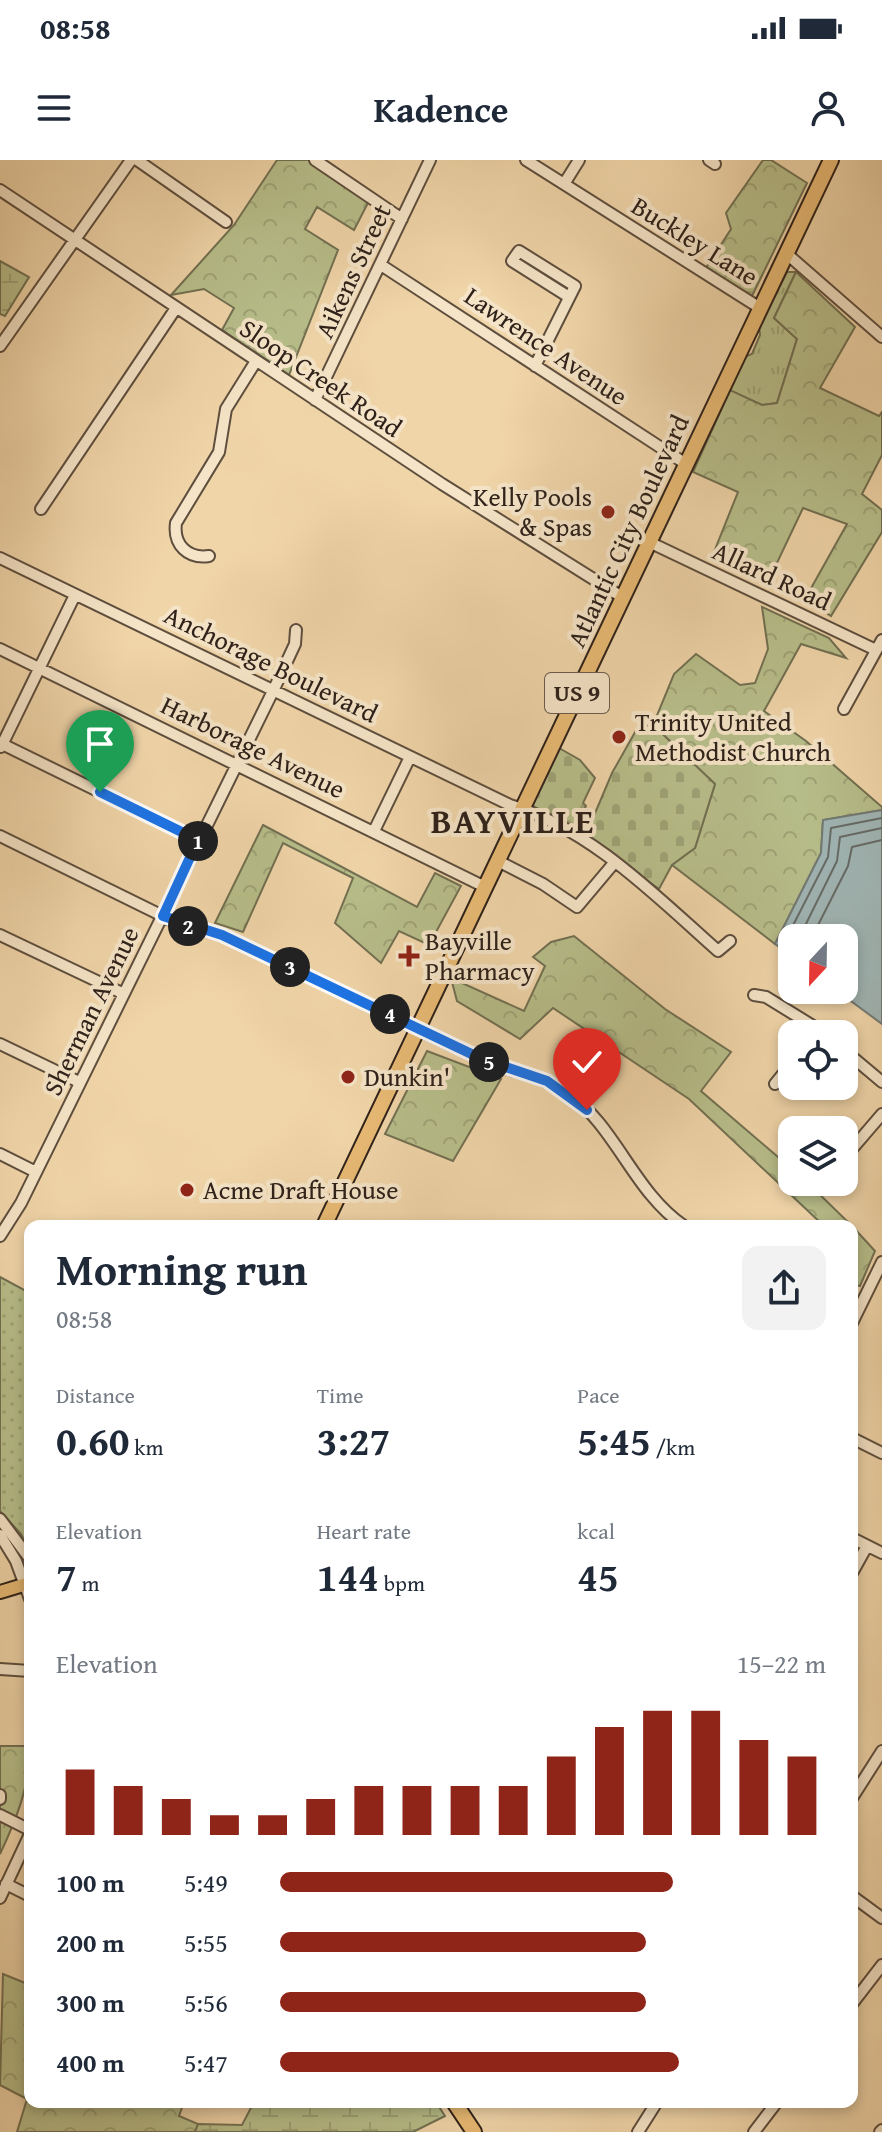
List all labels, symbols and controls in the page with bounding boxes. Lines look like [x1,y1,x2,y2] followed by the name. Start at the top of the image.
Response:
[40,6,111,50] text: 08:58
[373,82,509,135] text: Kadence
[32,86,76,130] icon: menu
[806,86,850,130] icon: person
[624,186,766,295] street label: Buckley Lane
[304,197,401,344] street label: Aikens Street
[457,276,636,415] street label: Lawrence Avenue
[232,309,410,447] street label: Sloop Creek Road
[556,408,699,654] street label: Atlantic City Boulevard
[473,477,592,546] place label: Kelly Pools & Spas
[599,503,617,521] marker: Kelly Pools & Spas
[706,531,838,620] street label: Allard Road
[158,595,385,732] street label: Anchorage Boulevard
[545,673,609,713] road number: US 9
[155,685,352,808] street label: Harborage Avenue
[635,702,831,771] place label: Trinity United Methodist Church
[66,710,134,792] pin
[78,722,122,766] icon: arrive
[610,728,628,746] marker: Trinity United Methodist Church
[431,796,595,845] district label: BAYVILLE
[178,821,218,861] pin: 1
[192,825,204,857] text: 1
[168,906,208,946] pin: 2
[182,910,194,942] text: 2
[33,920,148,1102] street label: Sherman Avenue
[425,921,535,990] place label: Bayville Pharmacy
[778,924,858,1004] north arrow
[778,924,858,1196] map controls
[270,947,310,987] pin: 3
[400,947,418,965] marker: Bayville Pharmacy
[284,951,296,983] text: 3
[370,994,410,1034] pin: 4
[384,998,396,1030] text: 4
[778,1020,858,1100] button: locate
[553,1028,621,1110] pin
[565,1040,609,1084] icon: check
[469,1042,509,1082] pin: 5
[483,1046,495,1078] text: 5
[364,1057,450,1096] place label: Dunkin'
[339,1068,357,1086] marker: Dunkin'
[778,1116,858,1196] button: layers
[203,1170,398,1209] place label: Acme Draft House
[178,1181,196,1199] marker: Acme Draft House
[56,1237,307,1301] text: Morning run
[742,1246,826,1330] button: share
[56,1299,112,1338] text: 08:58
[56,1379,135,1411] text: Distance
[317,1379,363,1411] text: Time
[577,1379,620,1411] text: Pace
[56,1411,129,1470] text: 0.60
[317,1411,390,1470] text: 3:27
[577,1411,651,1470] text: 5:45
[129,1431,163,1463] text: km
[651,1431,695,1463] text: /km
[56,1515,142,1547] text: Elevation
[317,1515,411,1547] text: Heart rate
[577,1515,615,1547] text: kcal
[56,1547,77,1606] text: 7
[317,1547,379,1606] text: 144
[577,1547,619,1606] text: 45
[77,1567,100,1599] text: m
[379,1567,425,1599] text: bpm
[56,1644,158,1683] text: Elevation
[737,1644,826,1683] text: 15–22 m
[56,1863,124,1902] text: 100 m
[184,1863,228,1902] text: 5:49
[56,1923,124,1962] text: 200 m
[184,1923,228,1962] text: 5:55
[56,1983,124,2022] text: 300 m
[184,1983,228,2022] text: 5:56
[56,2043,124,2082] text: 400 m
[184,2043,228,2082] text: 5:47

